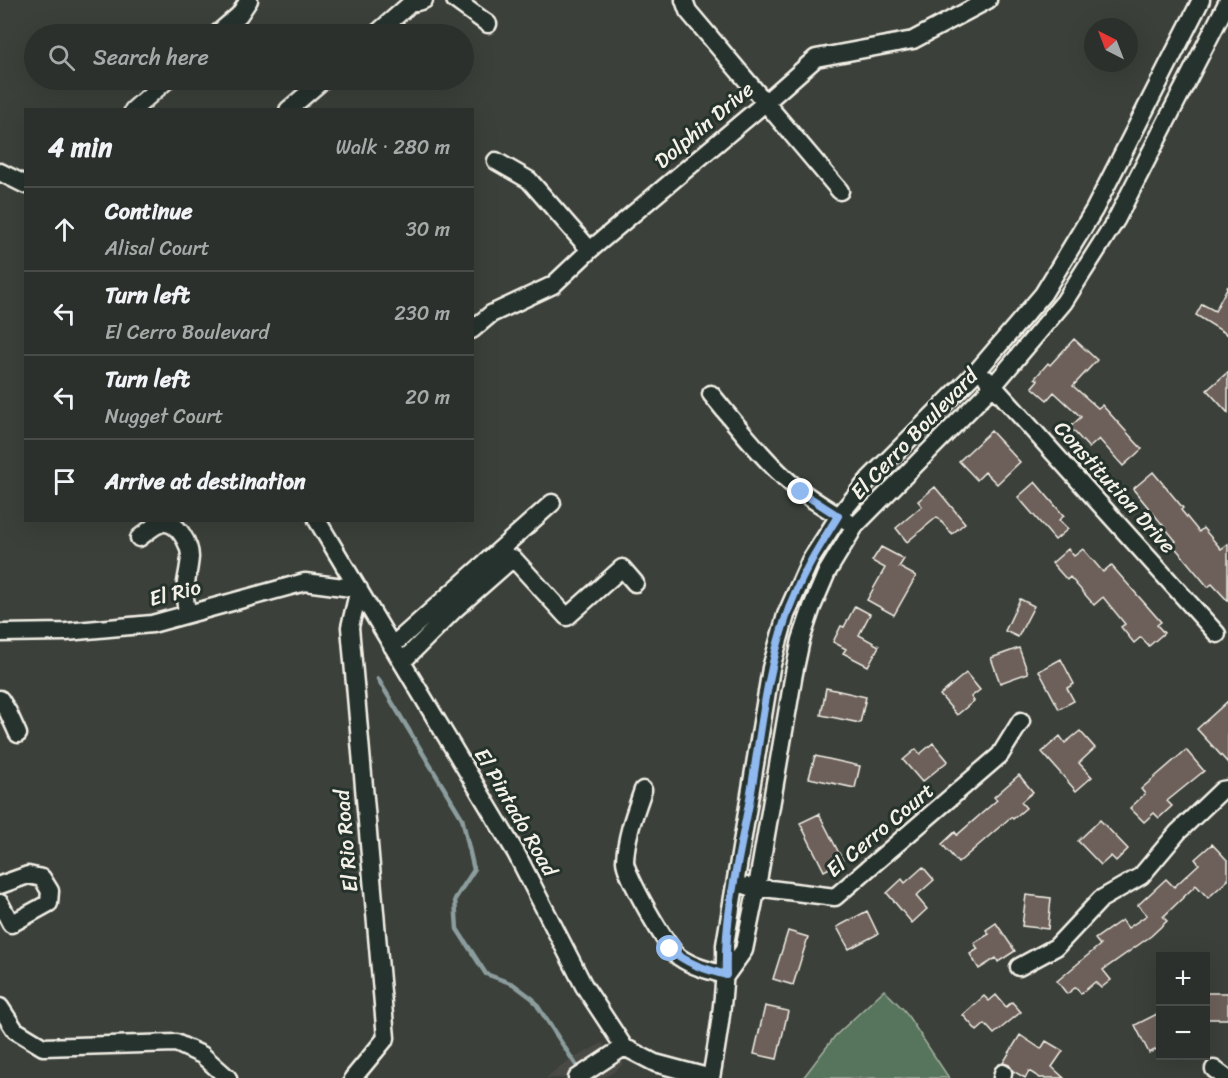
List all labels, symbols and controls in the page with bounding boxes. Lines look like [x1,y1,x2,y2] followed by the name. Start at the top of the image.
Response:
[1084,18,1138,72] north arrow
[24,24,474,90] search box
[93,38,209,77] text: Search here
[45,41,78,74] icon: search
[645,71,763,179] street label: Dolphin Drive
[48,124,112,170] text: 4 min
[336,130,450,165] text: Walk · 280 m
[105,192,193,231] text: Continue
[406,212,450,247] text: 30 m
[48,213,81,246] icon: ahead
[105,231,210,266] text: Alisal Court
[105,276,190,315] text: Turn left
[394,296,450,331] text: 230 m
[48,297,81,330] icon: left
[105,315,269,350] text: El Cerro Boulevard
[841,357,989,509] street label: El Cerro Boulevard
[105,360,190,399] text: Turn left
[405,380,450,415] text: 20 m
[48,381,81,414] icon: left
[105,399,223,434] text: Nugget Court
[1044,411,1186,563] street label: Constitution Drive
[105,462,306,501] text: Arrive at destination
[48,465,81,498] icon: arrive
[787,478,813,504] route end
[145,568,205,618] street label: El Rio
[464,740,569,885] street label: El Pintado Road
[817,773,943,887] street label: El Cerro Court
[322,786,369,894] street label: El Rio Road
[656,935,682,961] route start
[1156,952,1210,1060] map controls
[1156,952,1210,1006] button: +
[1156,1006,1210,1060] button: −

